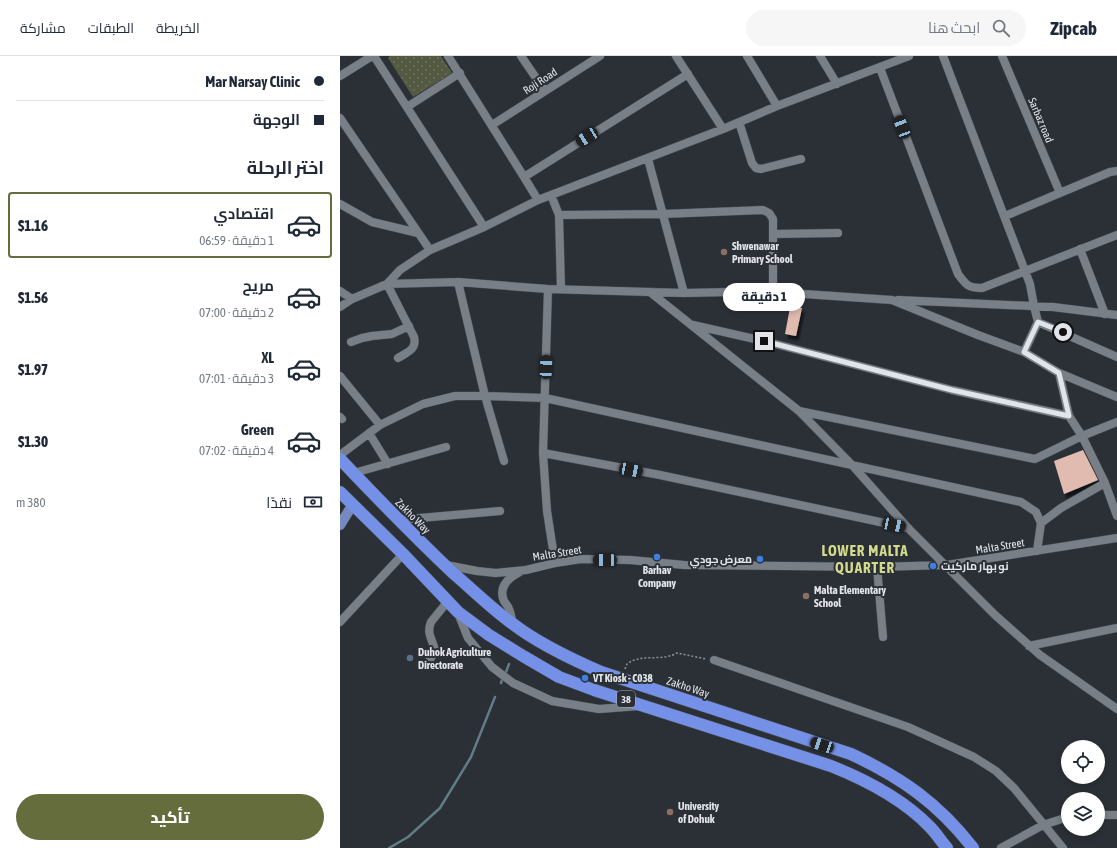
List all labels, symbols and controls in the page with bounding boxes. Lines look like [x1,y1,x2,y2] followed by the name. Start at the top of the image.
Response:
[746,10,1026,46] search box
[990,17,1012,39] icon: search
[1050,17,1097,39] text: Zipcab
[928,19,980,36] text: ابحث هنا
[20,20,66,36] text: مشاركة
[88,20,134,36] text: الطبقات
[156,20,200,36] text: الخريطة
[521,66,559,96] street label: Roji Road
[205,73,300,90] text: Mar Narsay Clinic
[1026,96,1056,144] street label: Sarbaz road
[253,111,300,128] text: الوجهة
[892,114,912,140] car
[574,126,600,148] car
[247,157,324,178] text: اختر الرحلة
[214,205,274,222] text: اقتصادي
[286,207,322,243] icon: car
[18,217,48,234] text: $1.16
[199,233,274,248] text: 1 دقيقة · 06:59
[732,240,794,265] place label: Shwenawar Primary School
[719,247,729,257] marker: Shwenawar Primary School
[242,277,274,294] text: مريح
[286,279,322,315] icon: car
[723,283,805,311] callout: 1 دقيقة
[18,289,48,306] text: $1.56
[741,289,787,304] text: 1 دقيقة
[199,305,274,320] text: 2 دقيقة · 07:00
[1054,323,1072,341] route start
[755,332,773,350] route end
[261,349,274,366] text: XL
[286,351,322,387] icon: car
[540,355,552,379] car
[18,361,48,378] text: $1.97
[199,371,274,386] text: 3 دقيقة · 07:01
[241,421,274,438] text: Green
[286,423,322,459] icon: car
[18,433,48,450] text: $1.30
[199,443,274,458] text: 4 دقيقة · 07:02
[618,462,644,478] car
[302,491,324,513] icon: cash
[266,494,292,511] text: نقدًا
[16,495,46,510] text: 380 m
[393,496,433,536] street label: Zakho Way
[881,517,907,533] car
[975,536,1025,556] street label: Malta Street
[821,542,909,576] district label: LOWER MALTA QUARTER
[532,543,582,563] street label: Malta Street
[652,552,662,562] marker: Barhav Company
[689,553,752,569] place label: معرض جودي
[593,554,617,566] car
[755,554,765,564] marker: معرض جودي
[941,560,1009,574] place label: نو بهار ماركيت
[928,561,938,571] marker: نو بهار ماركيت
[638,564,677,589] place label: Barhav Company
[814,584,886,609] place label: Malta Elementary School
[801,591,811,601] marker: Malta Elementary School
[418,646,491,671] place label: Duhok Agriculture Directorate
[405,653,415,663] marker: Duhok Agriculture Directorate
[592,672,653,684] place label: VT Kiosk - C038
[580,673,590,683] marker: VT Kiosk - C038
[665,674,711,700] street label: Zakho Way
[617,691,635,707] road number: 38
[809,736,835,754] car
[1061,740,1105,836] map controls
[1061,740,1105,784] button: locate
[1061,792,1105,836] button: layers
[16,794,324,840] button: تأكيد
[678,800,720,825] place label: University of Dohuk
[665,807,675,817] marker: University of Dohuk

